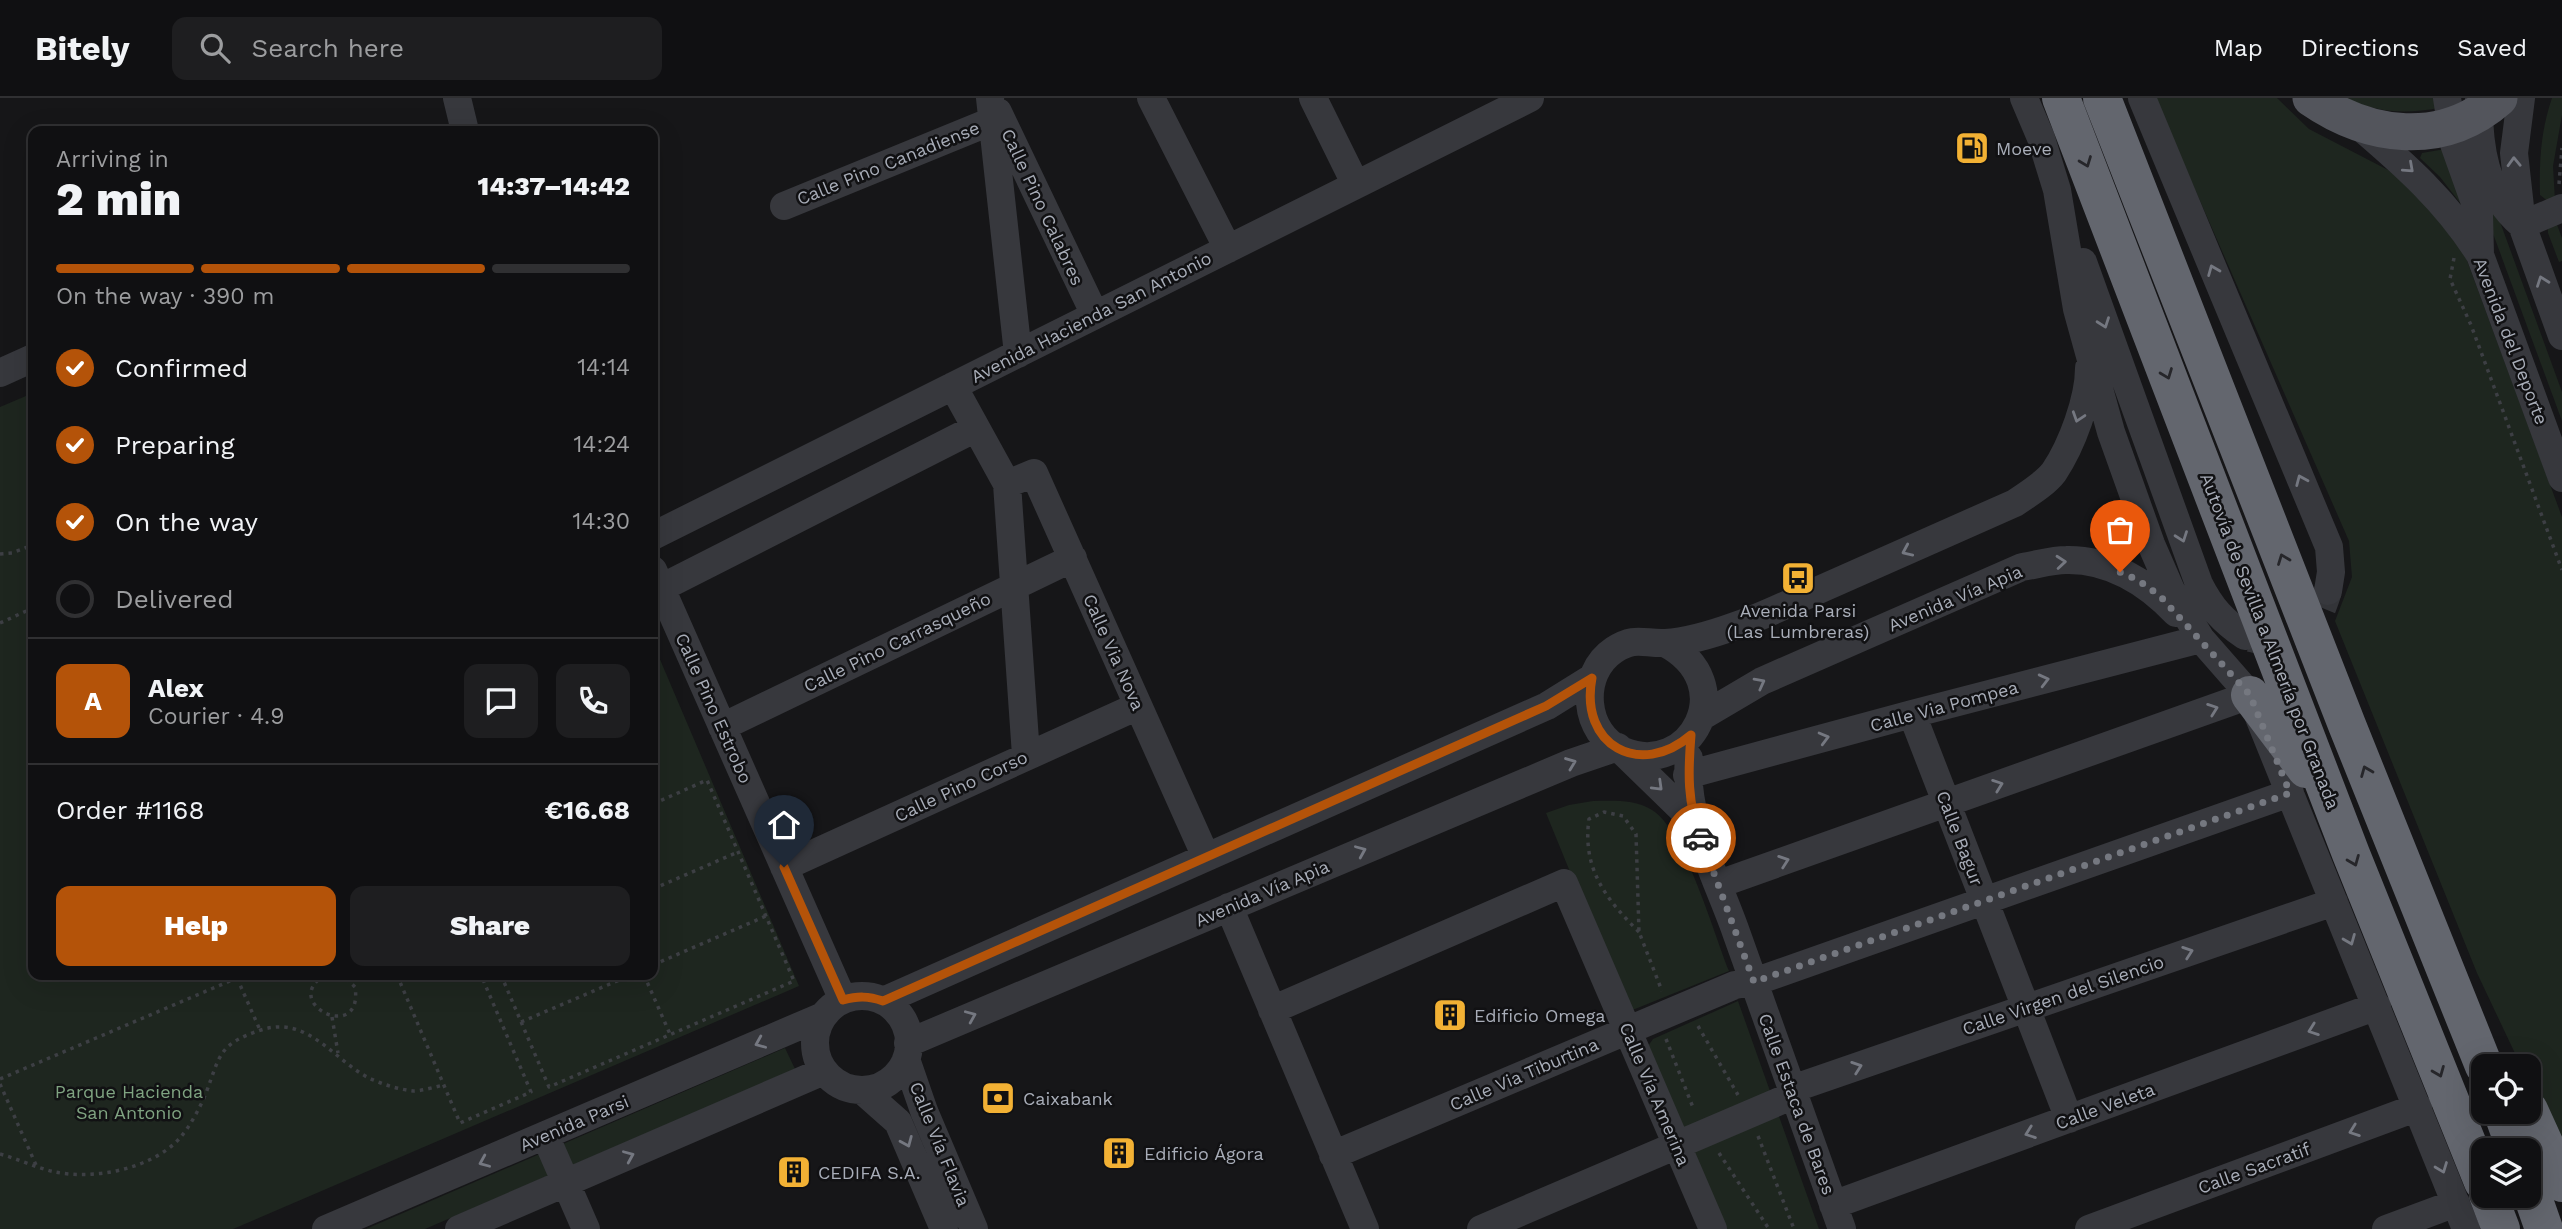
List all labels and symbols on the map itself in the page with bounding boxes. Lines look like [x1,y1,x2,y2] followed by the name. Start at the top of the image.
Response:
[794,117,982,209] street label: Calle Pino Canadiense
[997,125,1089,289] street label: Calle Pino Calabres
[1953,129,1991,167] fuel station icon: Moeve
[1996,138,2052,159] place label: Moeve
[2077,155,2091,167] one-way arrow
[2507,156,2522,167] one-way arrow
[2401,160,2414,173] one-way arrow
[967,247,1215,387] street label: Avenida Hacienda San Antonio
[2469,255,2553,427] street label: Avenida del Deporte
[2208,265,2222,277] one-way arrow
[2536,275,2550,287] one-way arrow
[2096,317,2110,329] one-way arrow
[2159,368,2173,380] one-way arrow
[2072,411,2087,423] one-way arrow
[2196,470,2344,812] street label: Autovía de Sevilla a Almería por Granada
[2295,475,2309,487] one-way arrow
[2090,500,2150,572] pin
[2173,531,2187,543] one-way arrow
[1902,543,1915,557] one-way arrow
[2278,554,2292,566] one-way arrow
[2055,555,2066,570] one-way arrow
[1779,559,1817,597] bus stop icon: Avenida Parsi (Las Lumbreras)
[1885,560,2025,636] street label: Avenida Vía Apia
[800,588,994,696] street label: Calle Pino Carrasqueño
[1079,591,1149,713] street label: Calle Via Nova
[1727,600,1869,642] place label: Avenida Parsi (Las Lumbreras)
[671,630,757,786] street label: Calle Pino Estrobo
[2038,674,2050,688] one-way arrow
[1868,676,2020,736] street label: Calle Via Pompea
[1753,678,1765,691] one-way arrow
[2206,703,2218,717] one-way arrow
[1818,732,1830,746] one-way arrow
[891,746,1031,826] street label: Calle Pino Corso
[1565,758,1577,772] one-way arrow
[2360,766,2374,779] one-way arrow
[1650,778,1662,790] one-way arrow
[1992,779,2004,793] one-way arrow
[1932,788,1988,888] street label: Calle Bagur
[754,795,814,867] pin
[1666,803,1736,873] courier
[1355,846,1367,860] one-way arrow
[2346,854,2360,866] one-way arrow
[1192,855,1332,931] street label: Avenida Vía Apia
[1777,855,1789,869] one-way arrow
[2342,933,2356,945] one-way arrow
[2181,946,2193,960] one-way arrow
[1960,951,2166,1039] street label: Calle Virgen del Silencio
[1431,996,1469,1034] building icon: Edificio Omega
[1474,1005,1606,1026] place label: Edificio Omega
[1754,1010,1840,1198] street label: Calle Estaca de Bares
[965,1011,977,1025] one-way arrow
[1615,1019,1695,1169] street label: Calle Vía Amerina
[2307,1022,2319,1036] one-way arrow
[1446,1033,1602,1115] street label: Calle Via Tiburtina
[755,1035,768,1049] one-way arrow
[1850,1061,1862,1075] one-way arrow
[2431,1065,2445,1077] one-way arrow
[2053,1078,2157,1134] street label: Calle Veleta
[905,1079,975,1209] street label: Calle Vía Flavia
[979,1079,1017,1117] bank icon: Caixabank
[55,1081,203,1123] park label: Parque Hacienda San Antonio
[1023,1088,1113,1109] place label: Caixabank
[516,1091,632,1155] street label: Avenida Parsi
[2348,1123,2361,1137] one-way arrow
[2025,1125,2037,1139] one-way arrow
[899,1134,913,1147] one-way arrow
[1100,1134,1138,1172] building icon: Edificio Ágora
[2195,1138,2313,1198] street label: Calle Sacratif
[1144,1143,1264,1164] place label: Edificio Ágora
[621,1150,634,1164] one-way arrow
[478,1153,490,1167] one-way arrow
[775,1153,813,1191] building icon: CEDIFA S.A.
[818,1162,921,1183] place label: CEDIFA S.A.
[2433,1162,2447,1174] one-way arrow

